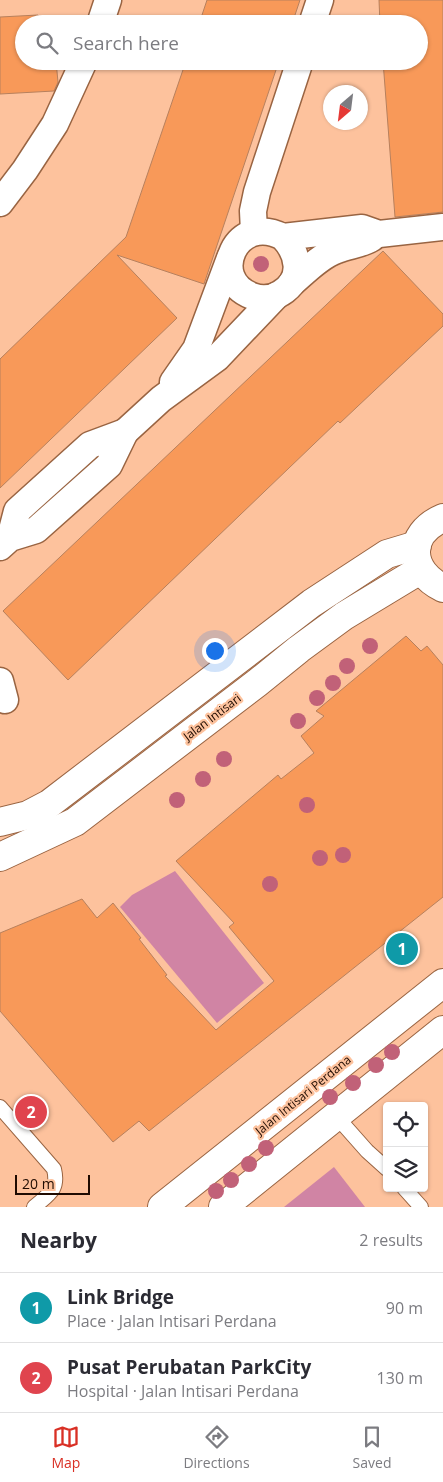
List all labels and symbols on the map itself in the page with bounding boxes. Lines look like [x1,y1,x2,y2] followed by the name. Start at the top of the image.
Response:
[323,85,368,130] north arrow
[202,638,228,664] your location
[179,690,244,745] street label: Jalan Intisari
[386,930,418,968] pin: 1
[251,1051,354,1139] street label: Jalan Intisari Perdana
[15,1093,47,1131] pin: 2
[15,1172,90,1195] scale bar

